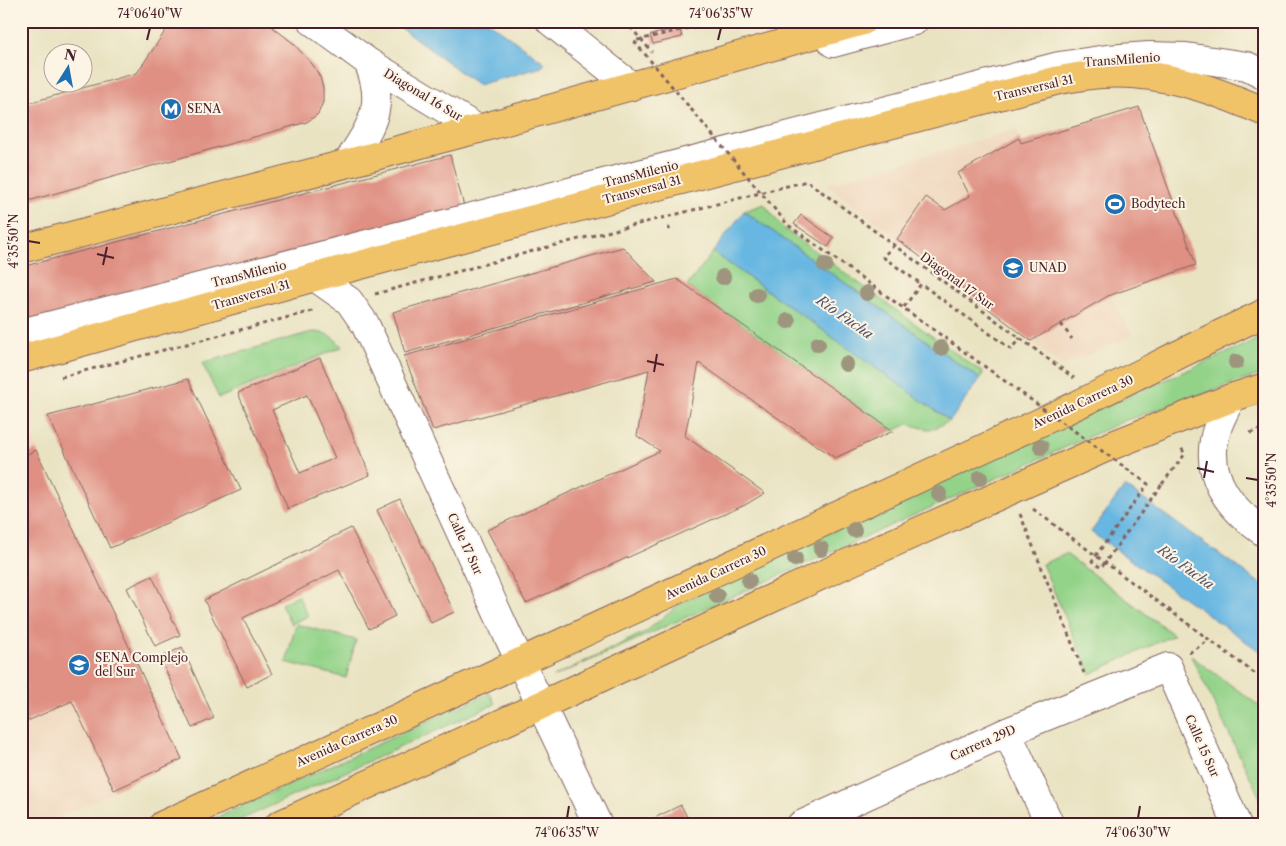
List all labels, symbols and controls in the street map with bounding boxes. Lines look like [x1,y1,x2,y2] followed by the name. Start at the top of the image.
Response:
[118,6,183,21] text: 74°06'40"W
[689,6,754,21] text: 74°06'35"W
[42,42,92,92] north arrow
[63,45,78,65] text: N
[1083,49,1161,70] street label: TransMilenio
[381,65,465,124] street label: Diagonal 16 Sur
[993,71,1075,104] street label: Transversal 31
[159,97,183,121] metro station icon: SENA
[187,101,222,116] place label: SENA
[602,157,680,190] street label: TransMilenio
[601,172,683,207] street label: Transversal 31
[1103,192,1127,216] sports icon: Bodytech
[1131,196,1186,211] place label: Bodytech
[6,213,21,268] text: 4°35'50"N
[917,249,997,312] street label: Diagonal 17 Sur
[1001,256,1025,280] school or university icon: UNAD
[210,257,288,290] street label: TransMilenio
[1029,260,1067,275] place label: UNAD
[210,276,291,313] street label: Transversal 31
[812,290,877,343] water label: Río Fucha
[1029,372,1136,432] street label: Avenida Carrera 30
[1264,452,1279,507] text: 4°35'50"N
[445,511,486,577] street label: Calle 17 Sur
[1154,540,1218,594] water label: Río Fucha
[662,543,769,603] street label: Avenida Carrera 30
[95,650,188,679] place label: SENA Complejo del Sur
[67,653,91,677] school or university icon: SENA Complejo del Sur
[293,711,400,770] street label: Avenida Carrera 30
[1182,712,1223,779] street label: Calle 15 Sur
[948,721,1018,764] street label: Carrera 29D
[535,825,600,840] text: 74°06'35"W
[1105,825,1171,840] text: 74°06'30"W

